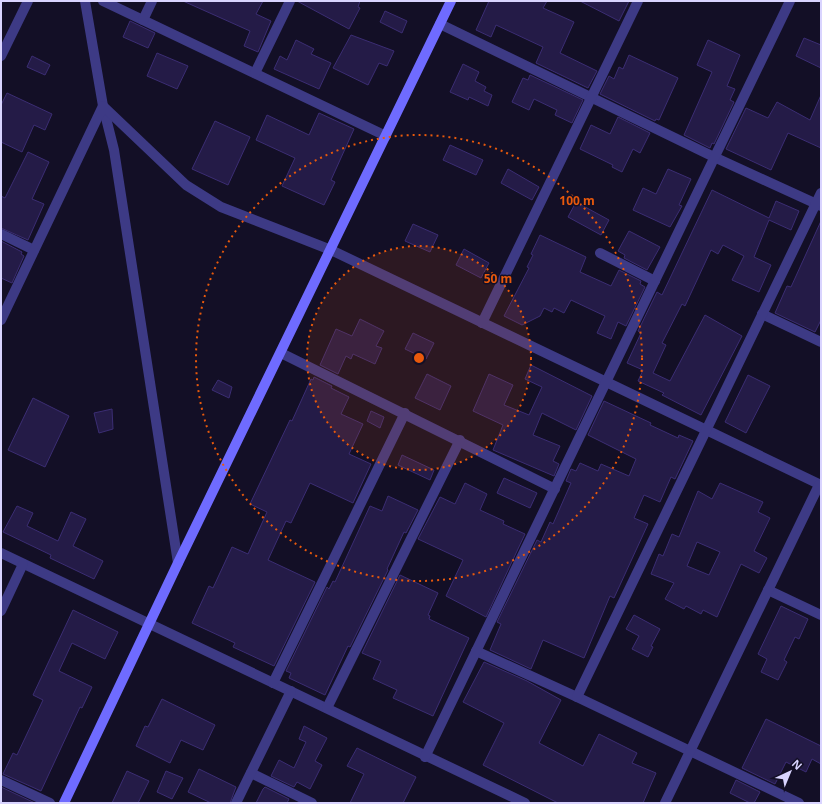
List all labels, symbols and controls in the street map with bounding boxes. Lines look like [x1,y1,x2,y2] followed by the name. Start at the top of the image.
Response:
[559,192,595,209] text: 100 m
[484,270,512,287] text: 50 m
[412,351,426,365] centre of rings
[770,752,810,792] north arrow
[789,756,806,773] text: N

